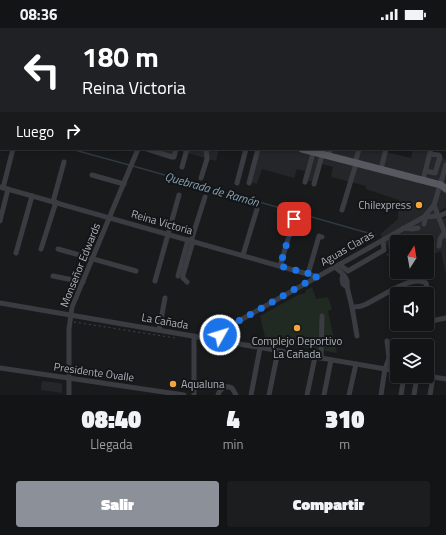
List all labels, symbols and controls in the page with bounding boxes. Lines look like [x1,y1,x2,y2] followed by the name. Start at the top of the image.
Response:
[20,3,57,26] text: 08:36
[82,35,159,78] text: 180 m
[16,44,68,96] icon: left
[82,74,186,101] text: Reina Victoria
[16,120,54,143] text: Luego
[62,120,84,142] icon: right
[163,166,262,212] water label: Quebrada de Ramón
[358,197,411,213] place label: Chilexpress
[414,200,424,210] marker: Chilexpress
[277,202,311,236] pin
[129,206,195,239] street label: Reina Victoria
[283,208,305,230] icon: arrive
[56,220,104,310] street label: Monseñor Edwards
[317,226,377,270] street label: Aguas Claras
[390,235,434,279] north arrow
[390,235,434,383] map controls
[390,287,434,331] button: sound
[140,309,190,333] street label: La Cañada
[199,314,241,356] position arrow
[292,323,302,333] marker: Complejo Deportivo La Cañada
[252,333,343,362] place label: Complejo Deportivo La Cañada
[390,339,434,383] button: layers
[53,358,136,386] street label: Presidente Ovalle
[181,376,225,392] place label: Aqualuna
[168,379,178,389] marker: Aqualuna
[81,401,141,437] text: 08:40
[226,401,240,437] text: 4
[325,401,364,437] text: 310
[90,434,133,454] text: Llegada
[223,434,243,454] text: min
[339,434,350,454] text: m
[16,481,219,527] button: Salir
[227,481,430,527] button: Compartir

